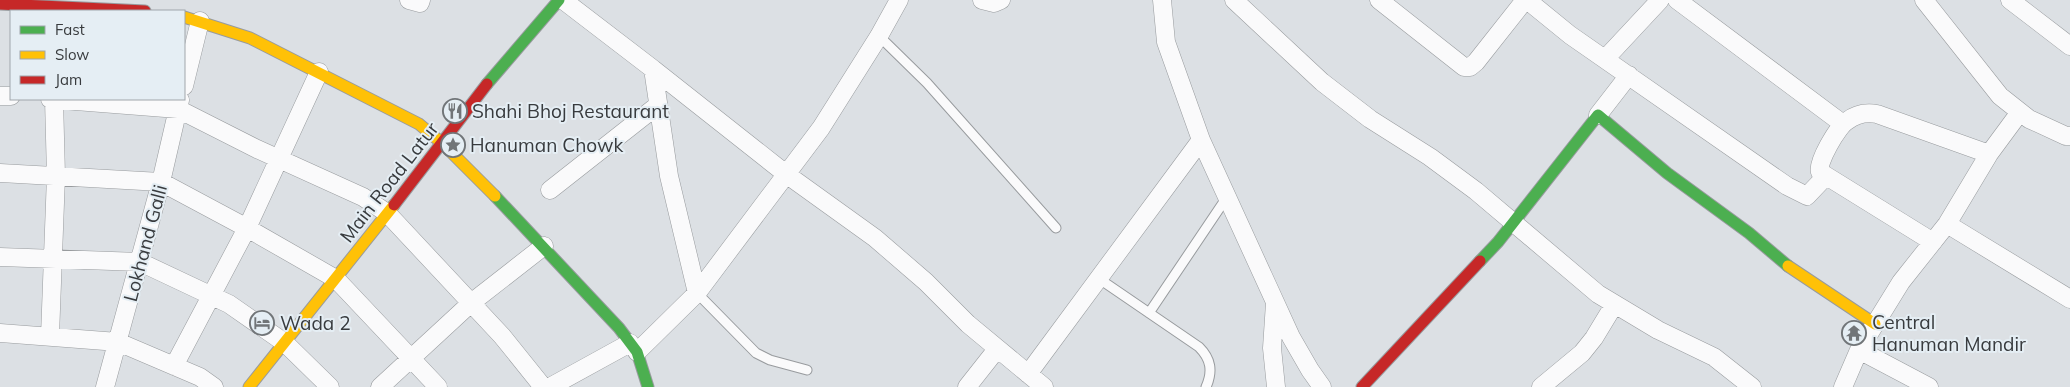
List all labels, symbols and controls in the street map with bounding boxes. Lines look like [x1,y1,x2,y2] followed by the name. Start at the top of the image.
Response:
[10,10,185,100] legend
[55,20,85,39] text: Fast
[55,45,89,64] text: Slow
[55,70,82,89] text: Jam
[442,98,468,124] restaurant icon: Shahi Bhoj Restaurant
[472,99,669,123] place label: Shahi Bhoj Restaurant
[335,117,443,247] street label: Main Road Latur
[440,132,466,158] place icon: Hanuman Chowk
[470,133,624,157] place label: Hanuman Chowk
[118,182,172,304] street label: Lokhand Galli
[249,310,275,336] hotel icon: Wada 2
[1872,310,2026,356] place label: Central Hanuman Mandir
[280,311,351,335] place label: Wada 2
[1841,320,1867,346] temple icon: Central Hanuman Mandir

